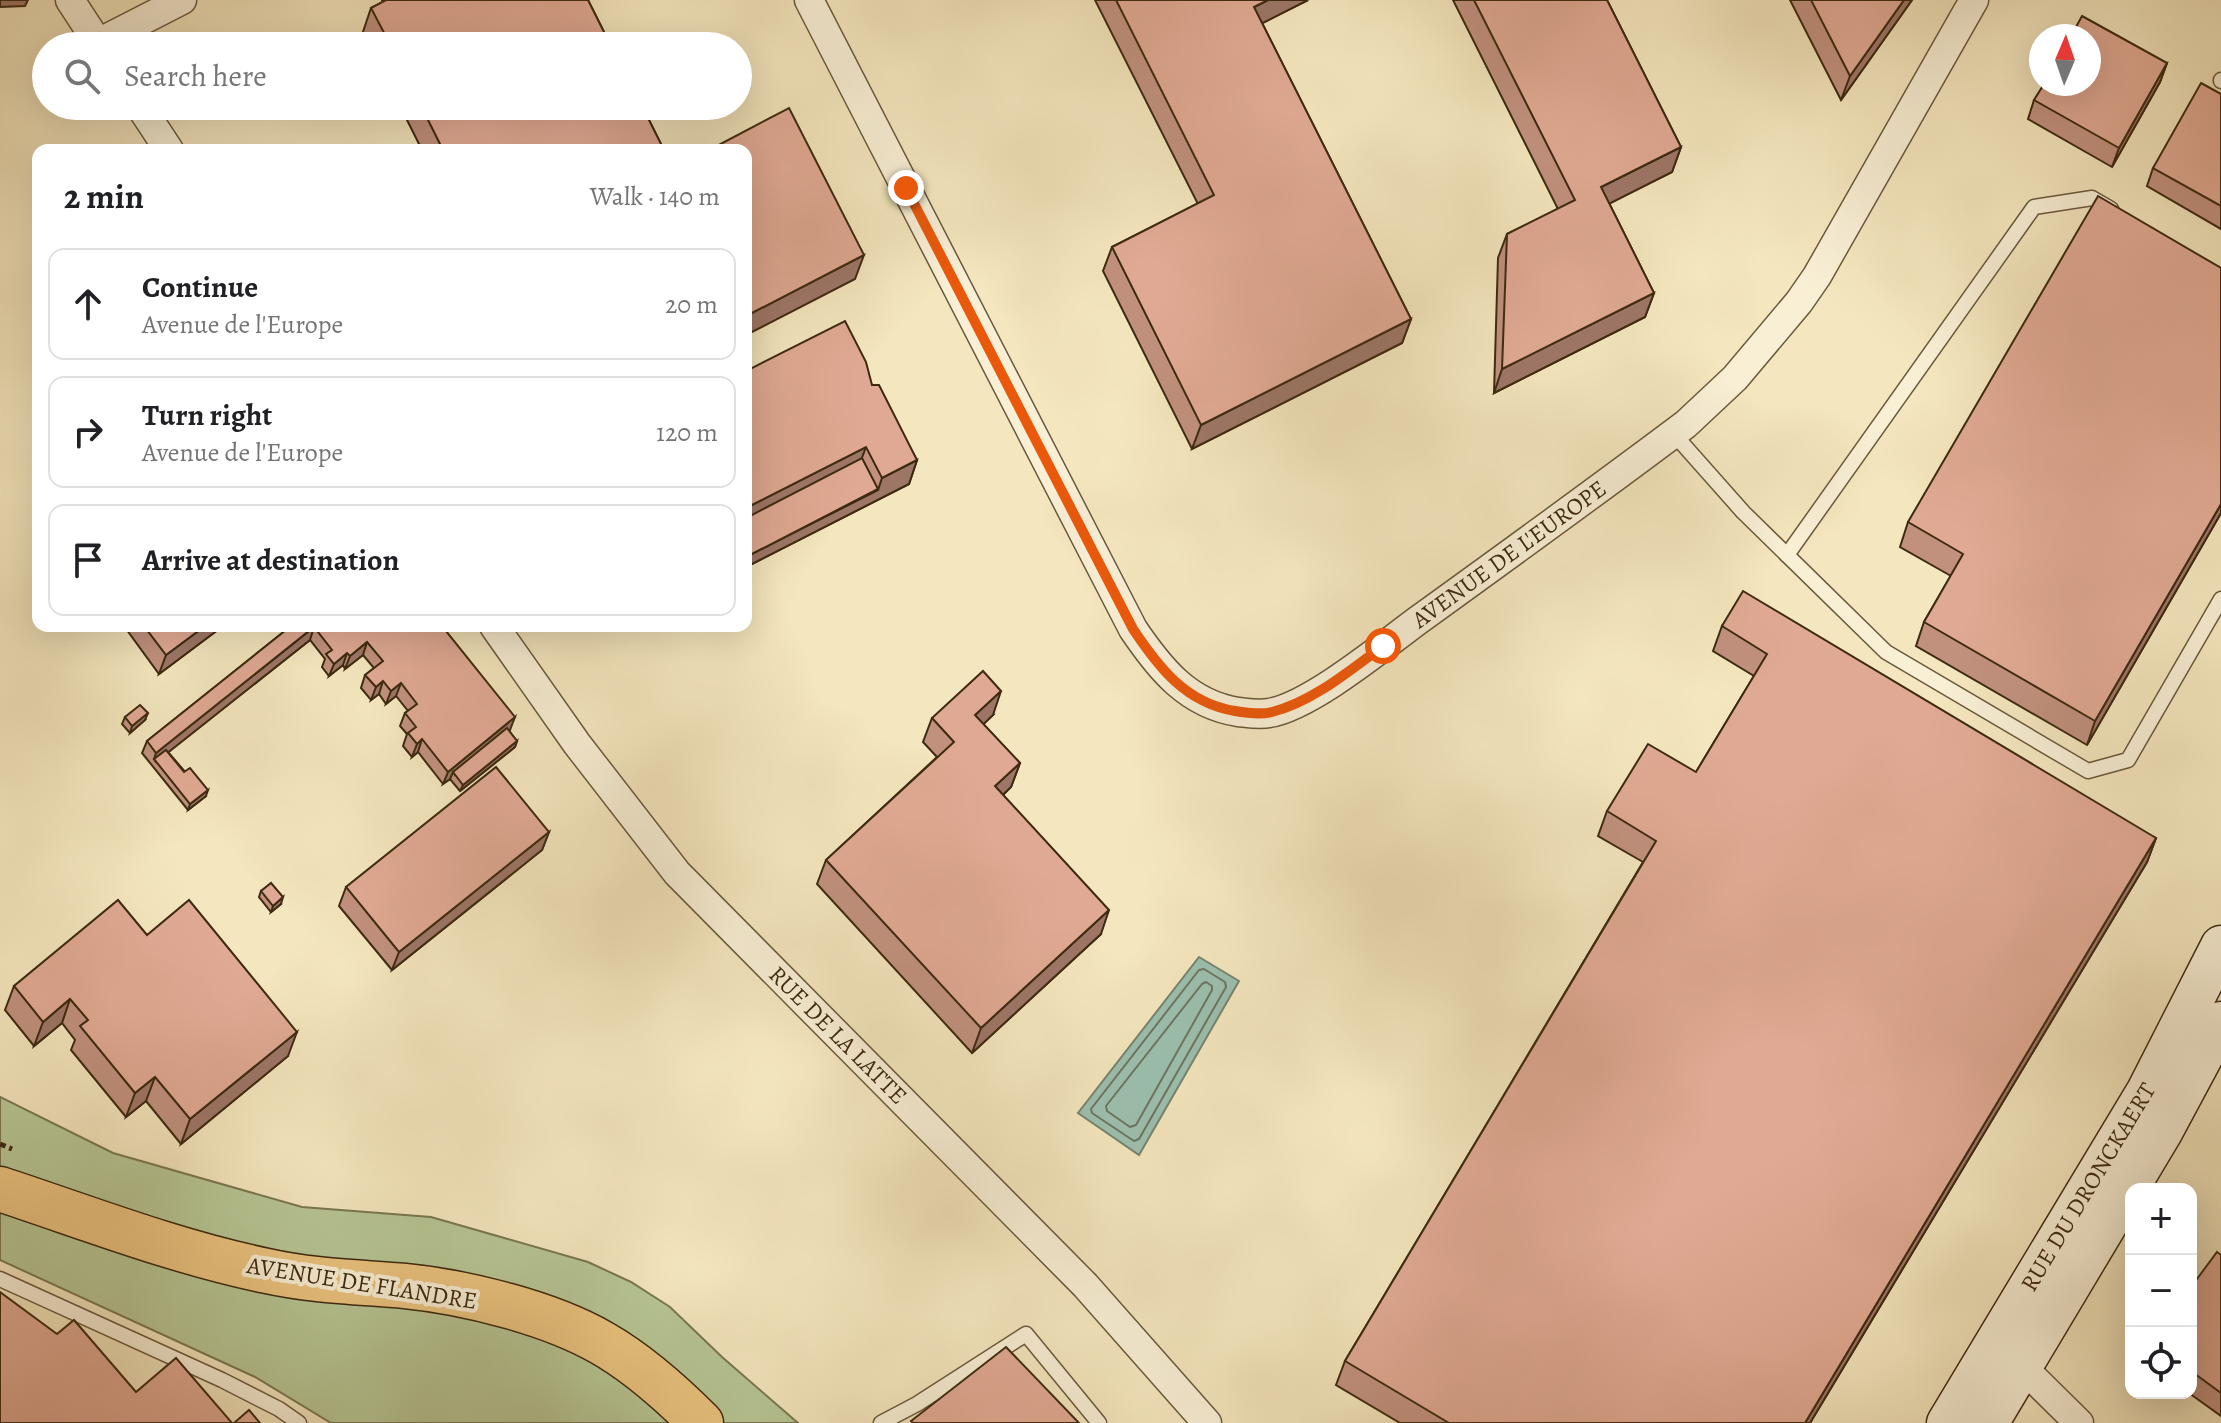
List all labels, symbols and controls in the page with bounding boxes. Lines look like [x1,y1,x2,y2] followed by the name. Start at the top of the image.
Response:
[2029,24,2101,96] north arrow
[32,32,752,120] search box
[60,54,104,98] icon: search
[124,56,267,96] text: Search here
[888,170,924,206] route end
[64,173,144,220] text: 2 min
[590,179,720,214] text: Walk · 140 m
[142,267,258,307] text: Continue
[66,282,110,326] icon: ahead
[665,287,718,322] text: 20 m
[142,307,343,342] text: Avenue de l'Europe
[142,395,272,435] text: Turn right
[66,410,110,454] icon: right
[656,415,718,450] text: 120 m
[142,435,343,470] text: Avenue de l'Europe
[1404,473,1613,636] street label: AVENUE DE L'EUROPE
[66,538,110,582] icon: arrive
[142,540,399,580] text: Arrive at destination
[1365,628,1401,664] route start
[762,959,914,1111] street label: RUE DE LA LATTE
[2013,1077,2163,1297] street label: RUE DU DRONCKAERT
[2125,1183,2197,1399] map controls
[2125,1183,2197,1255] button: +
[244,1249,479,1317] street label: AVENUE DE FLANDRE
[2125,1255,2197,1327] button: −
[2125,1327,2197,1399] button: locate

